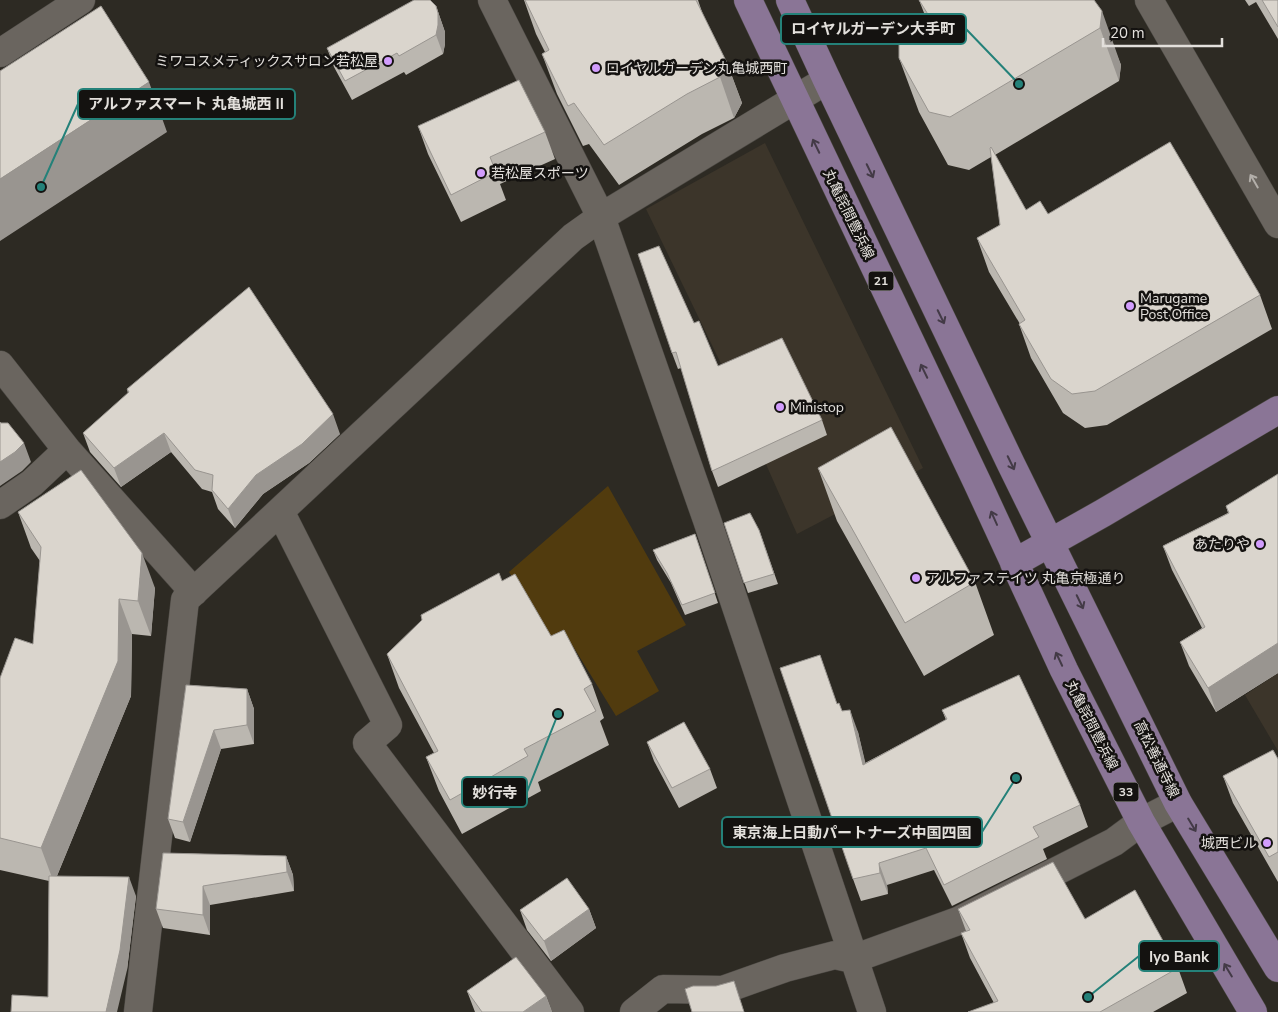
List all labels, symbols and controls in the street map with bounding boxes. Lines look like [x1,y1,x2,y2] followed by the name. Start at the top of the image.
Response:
[781,14,966,44] callout: ロイヤルガーデン大手町
[1103,15,1222,47] scale bar
[791,19,955,39] text: ロイヤルガーデン大手町
[1110,23,1145,43] text: 20 m
[155,52,378,71] place label: ミワコスメティックスサロン若松屋
[382,55,394,67] marker: ミワコスメティックスサロン若松屋
[606,59,787,78] place label: ロイヤルガーデン丸亀城西町
[590,62,602,74] marker: ロイヤルガーデン丸亀城西町
[78,89,295,119] callout: アルファスマート 丸亀城西 II
[88,94,284,114] text: アルファスマート 丸亀城西 II
[811,139,821,154] one-way arrow
[866,163,876,178] one-way arrow
[491,164,589,183] place label: 若松屋スポーツ
[819,166,879,262] street label: 丸亀詫間豊浜線
[475,167,487,179] marker: 若松屋スポーツ
[1248,175,1258,189] one-way arrow
[868,272,894,290] road number: 21
[1140,289,1208,324] place label: Marugame Post Office
[1124,300,1136,312] marker: Marugame Post Office
[937,309,946,324] one-way arrow
[919,364,929,379] one-way arrow
[790,398,844,417] place label: Ministop
[774,401,786,413] marker: Ministop
[1007,456,1017,471] one-way arrow
[988,511,998,526] one-way arrow
[1194,535,1250,554] place label: あたりや
[1254,538,1266,550] marker: あたりや
[926,569,1125,588] place label: アルファステイツ 丸亀京極通り
[910,572,922,584] marker: アルファステイツ 丸亀京極通り
[1076,594,1085,609] one-way arrow
[1053,651,1063,666] one-way arrow
[1061,677,1122,773] street label: 丸亀詫間豊浜線
[1130,717,1184,801] street label: 高松善通寺線
[462,777,527,807] callout: 妙行寺
[1114,782,1138,802] road number: 33
[472,783,518,803] text: 妙行寺
[722,817,982,847] callout: 東京海上日動パートナーズ中国四国
[1187,818,1197,832] one-way arrow
[732,823,972,843] text: 東京海上日動パートナーズ中国四国
[1201,834,1257,853] place label: 城西ビル
[1261,837,1273,849] marker: 城西ビル
[1139,941,1219,971] callout: Iyo Bank
[1149,947,1210,967] text: Iyo Bank
[1223,964,1233,978] one-way arrow

